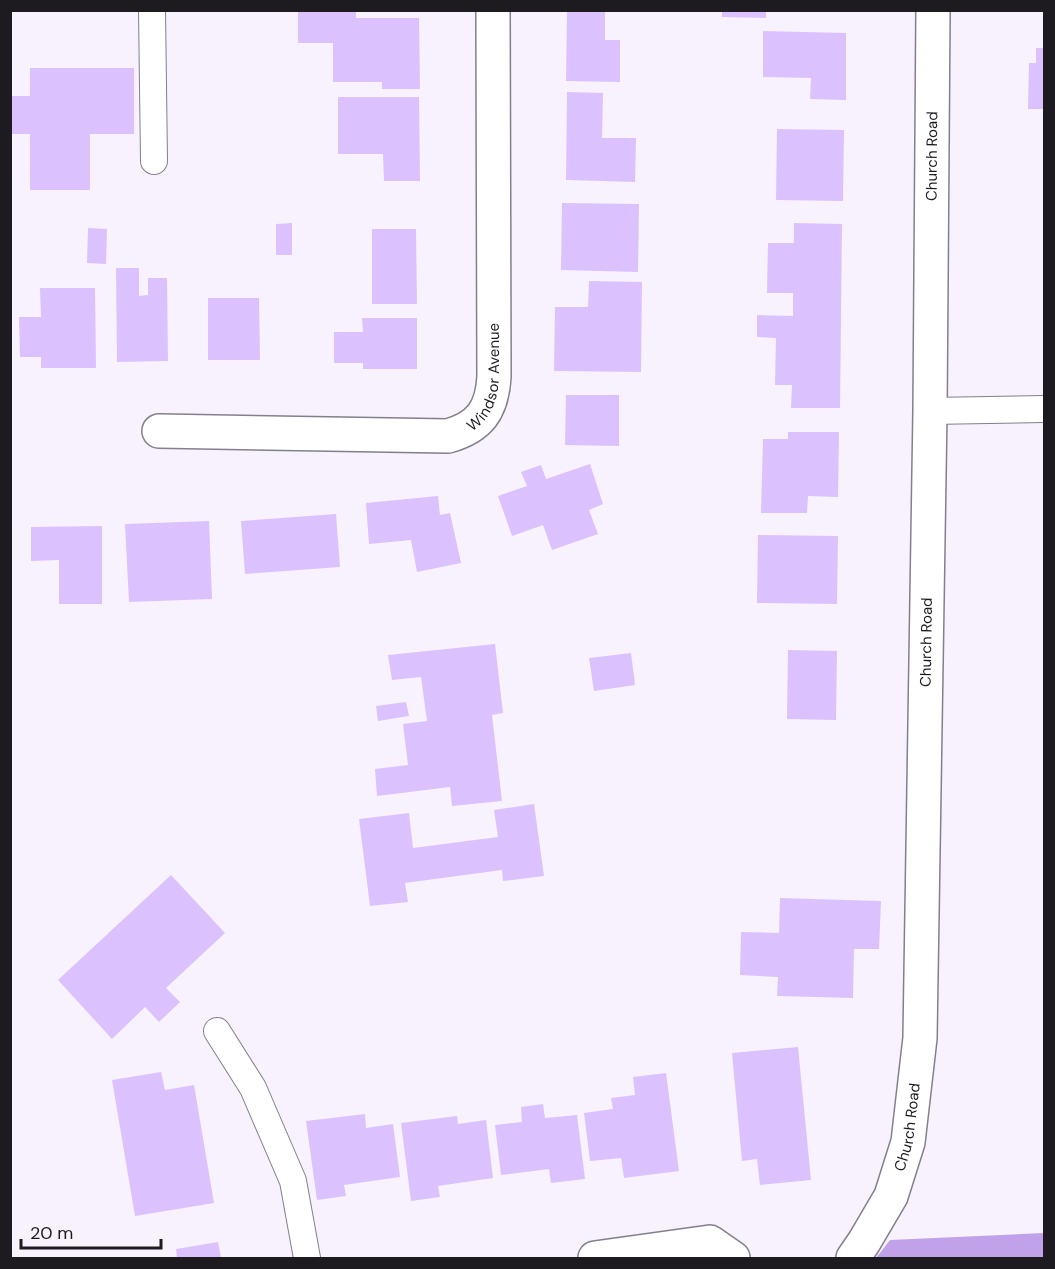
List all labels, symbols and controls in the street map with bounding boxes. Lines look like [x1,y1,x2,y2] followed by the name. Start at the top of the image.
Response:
[922,111,942,201] street label: Church Road
[463,323,504,436] street label: Windsor Avenue
[916,597,937,687] street label: Church Road
[889,1082,925,1174] street label: Church Road
[21,1212,160,1250] scale bar
[30,1221,73,1245] text: 20 m

